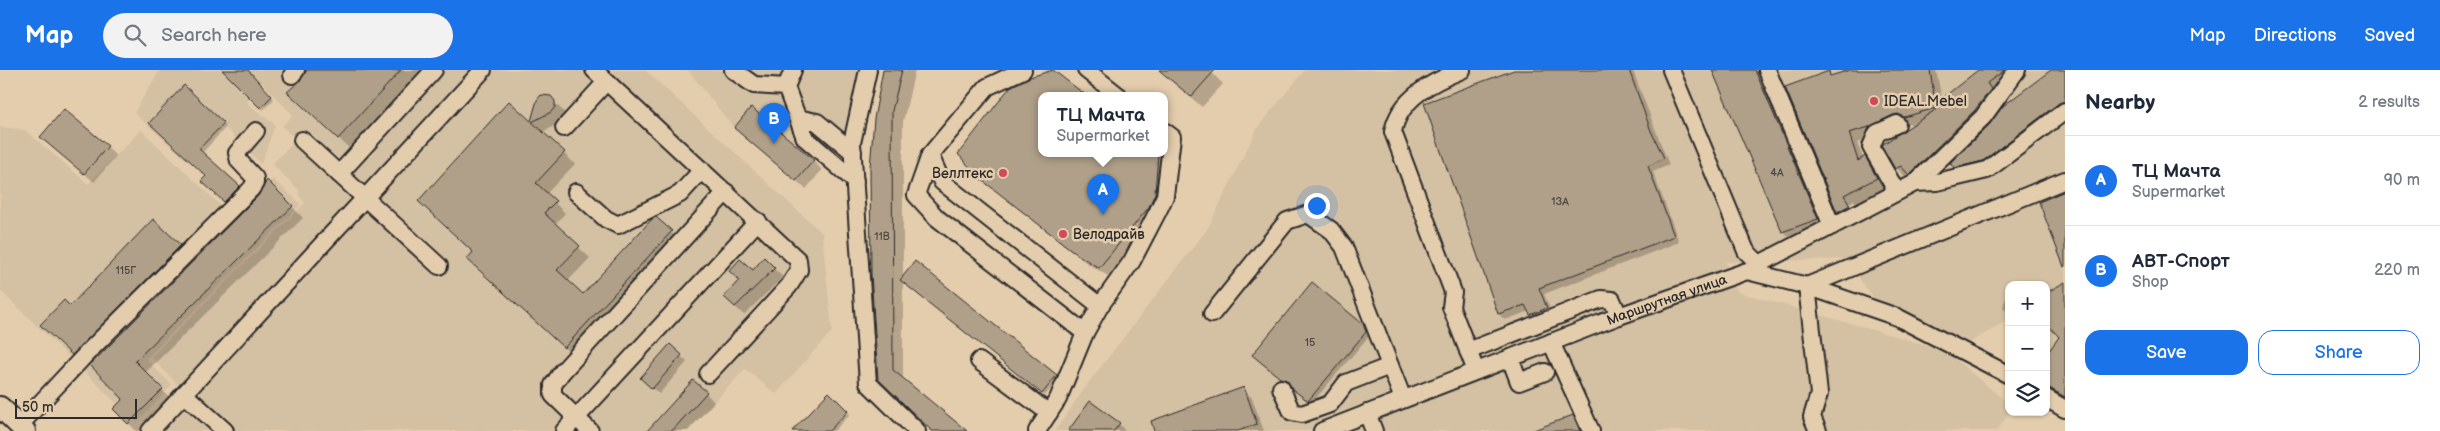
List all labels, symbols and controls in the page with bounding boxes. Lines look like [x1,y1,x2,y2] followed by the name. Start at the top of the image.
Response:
[103,13,453,58] search box
[25,21,73,50] text: Map
[121,21,149,49] icon: search
[161,24,267,47] text: Search here
[2190,25,2226,46] text: Map
[2254,25,2336,46] text: Directions
[2364,25,2415,46] text: Saved
[2085,90,2155,115] text: Nearby
[1038,92,1168,157] popup
[1884,93,1967,110] place label: IDEAL.Mebel
[2358,93,2420,112] text: 2 results
[1868,95,1880,107] marker: IDEAL.Mebel
[758,103,790,144] pin: B
[1056,104,1145,127] text: ТЦ Мачта
[1056,127,1150,146] text: Supermarket
[2132,160,2221,183] text: ТЦ Мачта
[932,165,993,182] place label: Веллтекс
[1770,166,1784,179] house number: 4А
[997,167,1009,179] marker: Веллтекс
[2096,171,2106,190] text: A
[2384,171,2420,190] text: 90 m
[1087,174,1119,215] pin: A
[2132,183,2225,202] text: Supermarket
[1304,193,1330,219] your location
[1551,195,1569,208] house number: 13А
[1073,226,1145,243] place label: Велодрайв
[1057,228,1069,240] marker: Велодрайв
[874,230,890,243] house number: 11В
[2132,250,2230,273] text: АВТ-Спорт
[2095,261,2107,280] text: B
[2374,261,2420,280] text: 220 m
[116,264,136,277] house number: 115Г
[1604,271,1730,329] street label: Маршрутная улица
[2132,273,2169,292] text: Shop
[2005,281,2050,416] map controls
[2005,281,2050,326] button: +
[2005,326,2050,371] button: −
[2085,330,2248,375] button: Save
[2258,330,2420,375] button: Share
[1305,336,1315,349] house number: 15
[2005,371,2050,416] button: layers
[15,396,138,419] scale bar
[22,399,54,416] text: 50 m

